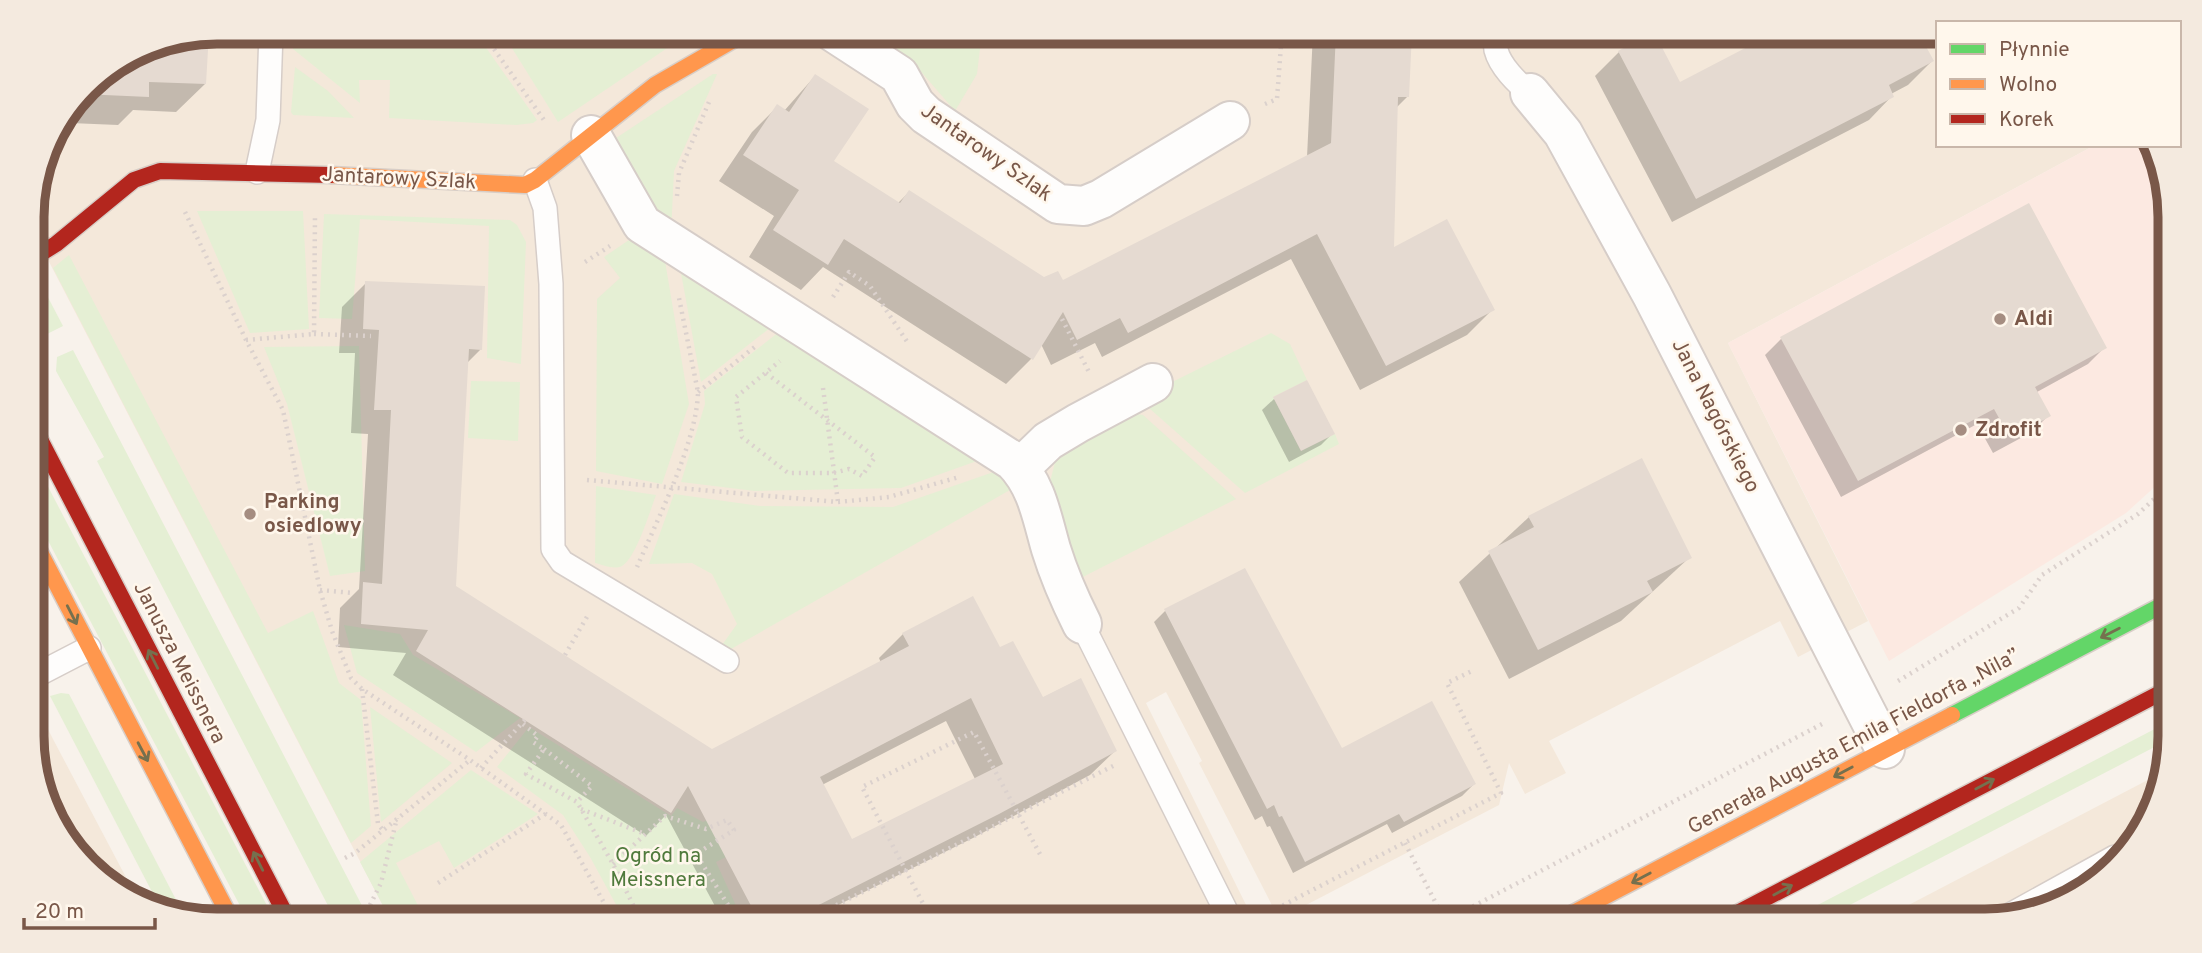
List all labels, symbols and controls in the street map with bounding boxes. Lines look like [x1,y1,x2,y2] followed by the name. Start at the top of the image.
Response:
[1936,21,2181,147] legend
[1999,37,2070,64] text: Płynnie
[1999,72,2057,99] text: Wolno
[915,98,1057,208] street label: Jantarowy Szlak
[1999,107,2054,134] text: Korek
[321,161,477,197] street label: Jantarowy Szlak
[2014,306,2053,333] place label: Aldi
[1992,311,2008,327] marker: Aldi
[1665,335,1765,497] street label: Jana Nagórskiego
[1975,417,2042,444] place label: Zdrofit
[1953,422,1969,438] marker: Zdrofit
[264,489,362,540] place label: Parking osiedlowy
[242,506,258,522] marker: Parking osiedlowy
[126,577,232,749] street label: Janusza Meissnera
[66,605,80,625] one-way arrow
[2100,626,2120,640] one-way arrow
[1683,643,2025,841] street label: Generała Augusta Emila Fieldorfa „Nila”
[146,649,160,669] one-way arrow
[137,741,151,762] one-way arrow
[1833,765,1853,779] one-way arrow
[1974,777,1994,791] one-way arrow
[610,843,706,894] park label: Ogród na Meissnera
[250,851,264,872] one-way arrow
[1631,871,1652,885] one-way arrow
[1772,882,1793,896] one-way arrow
[24,886,156,930] scale bar
[35,899,84,926] text: 20 m

